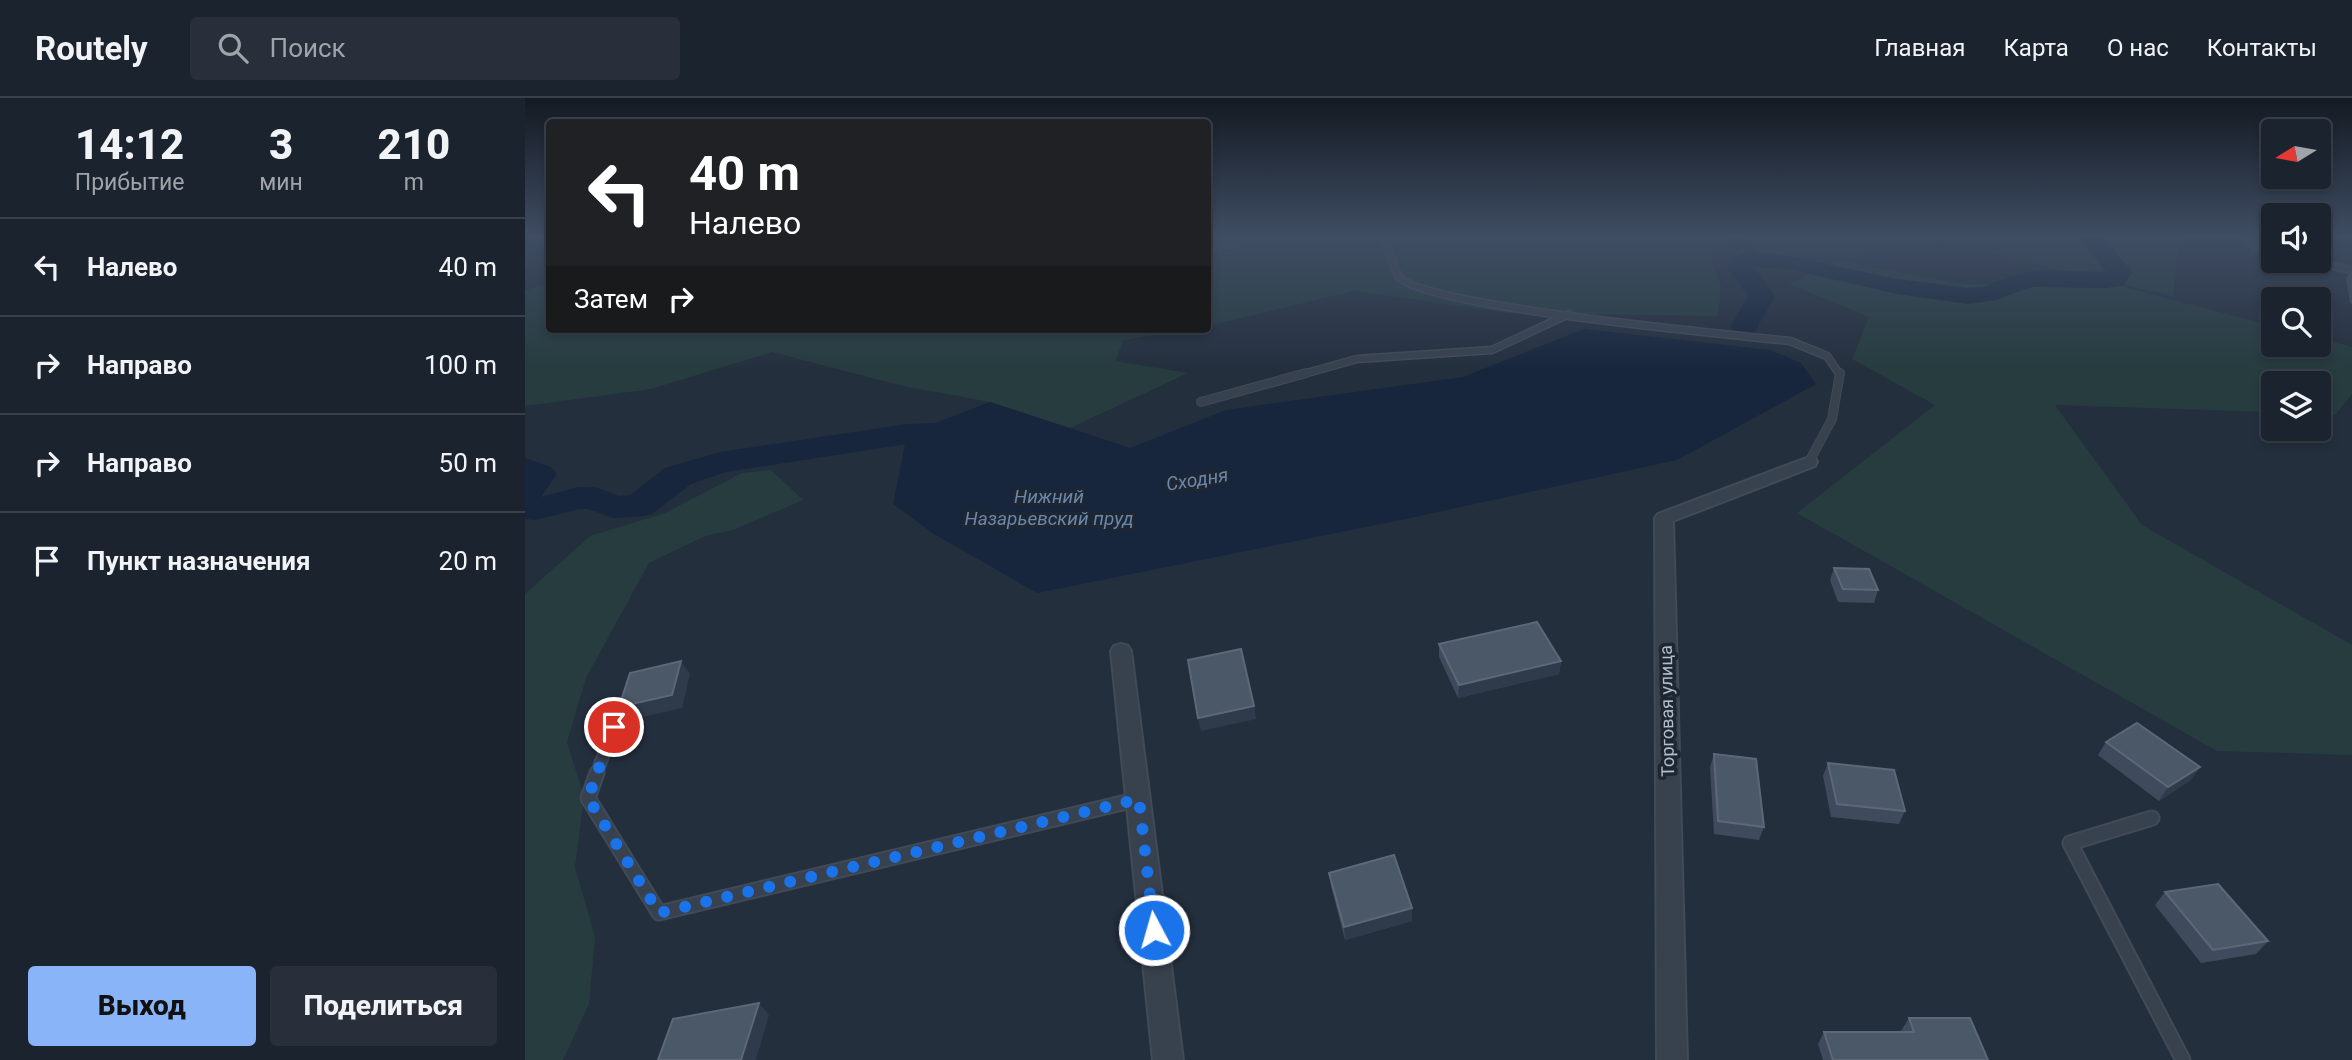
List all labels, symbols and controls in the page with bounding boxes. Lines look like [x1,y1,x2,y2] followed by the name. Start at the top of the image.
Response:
[190,17,680,80] search box
[35,29,148,68] text: Routely
[214,29,252,67] icon: search
[270,33,346,63] text: Поиск
[1874,34,1965,62] text: Главная
[2003,34,2069,62] text: Карта
[2107,34,2169,62] text: О нас
[2207,34,2317,62] text: Контакты
[2261,119,2331,189] north arrow
[2261,119,2331,441] map controls
[75,120,184,169] text: 14:12
[269,120,293,169] text: 3
[378,120,450,169] text: 210
[689,145,800,202] text: 40 m
[574,147,665,238] icon: left
[75,169,184,196] text: Прибытие
[259,169,303,196] text: мин
[404,169,424,196] text: m
[2261,203,2331,273] button: sound
[689,204,801,242] text: Налево
[28,248,66,286] icon: left
[87,252,177,282] text: Налево
[439,252,497,282] text: 40 m
[662,280,700,318] icon: right
[574,284,648,314] text: Затем
[2261,287,2331,357] button: search
[28,346,66,384] icon: right
[87,350,192,380] text: Направо
[424,350,497,380] text: 100 m
[2261,371,2331,441] button: layers
[28,444,66,482] icon: right
[87,448,192,478] text: Направо
[439,448,497,478] text: 50 m
[1164,463,1230,496] water label: Сходня
[964,485,1134,530] water label: Нижний Назарьевский пруд
[28,542,66,580] icon: arrive
[87,546,311,576] text: Пункт назначения
[439,546,497,576] text: 20 m
[1655,645,1678,777] street label: Торговая улица
[584,697,644,757] pin
[595,708,633,746] icon: arrive
[1117,893,1191,967] position arrow
[28,966,256,1046] button: Выход
[270,966,497,1046] button: Поделиться

